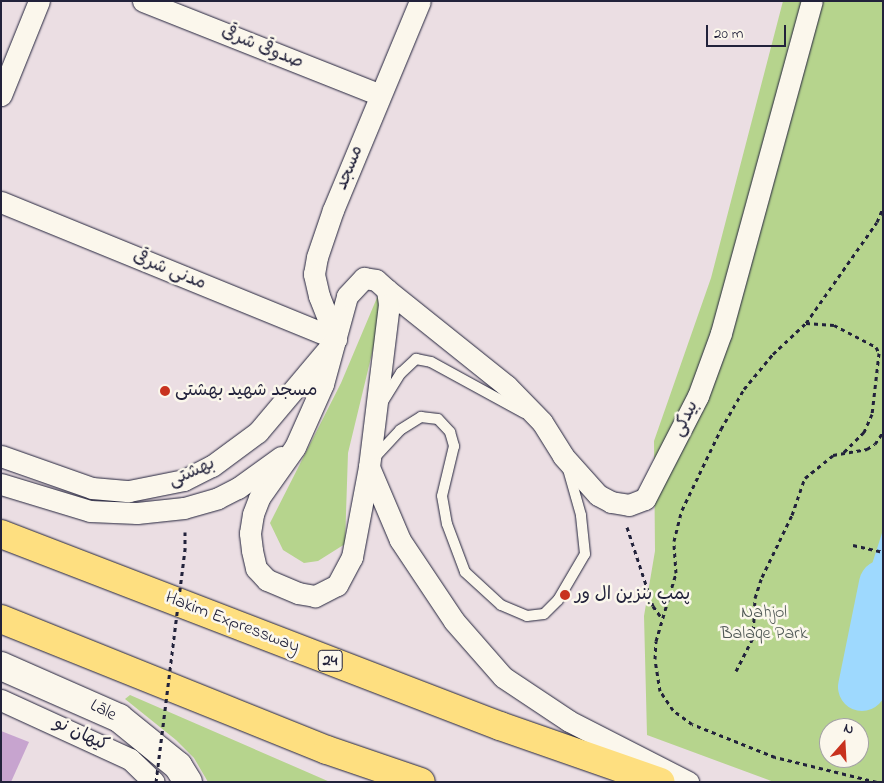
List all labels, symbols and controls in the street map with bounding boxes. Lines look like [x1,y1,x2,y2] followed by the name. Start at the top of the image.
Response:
[709,15,789,47] scale bar
[218,22,306,74] street label: صدوقی شرقی
[714,23,743,45] text: 20 m
[331,143,369,193] street label: مسجد
[129,247,209,295] street label: مدنی شرقی
[175,380,317,402] place label: مسجد شهید بهشتی
[159,385,171,397] marker: مسجد شهید بهشتی
[668,397,704,441] street label: بیدکی
[166,453,218,493] street label: بهشتی
[575,584,690,606] place label: پمپ بنزین ال ور
[162,587,302,659] street label: Hakim Expressway
[559,589,571,601] marker: پمپ بنزین ال ور
[720,603,808,646] park label: Nahjol Balaqe Park
[318,648,342,674] road number: 24
[86,695,120,727] street label: Lāle
[50,713,112,757] street label: کیهان نو
[819,718,869,768] north arrow
[841,718,857,741] text: N

